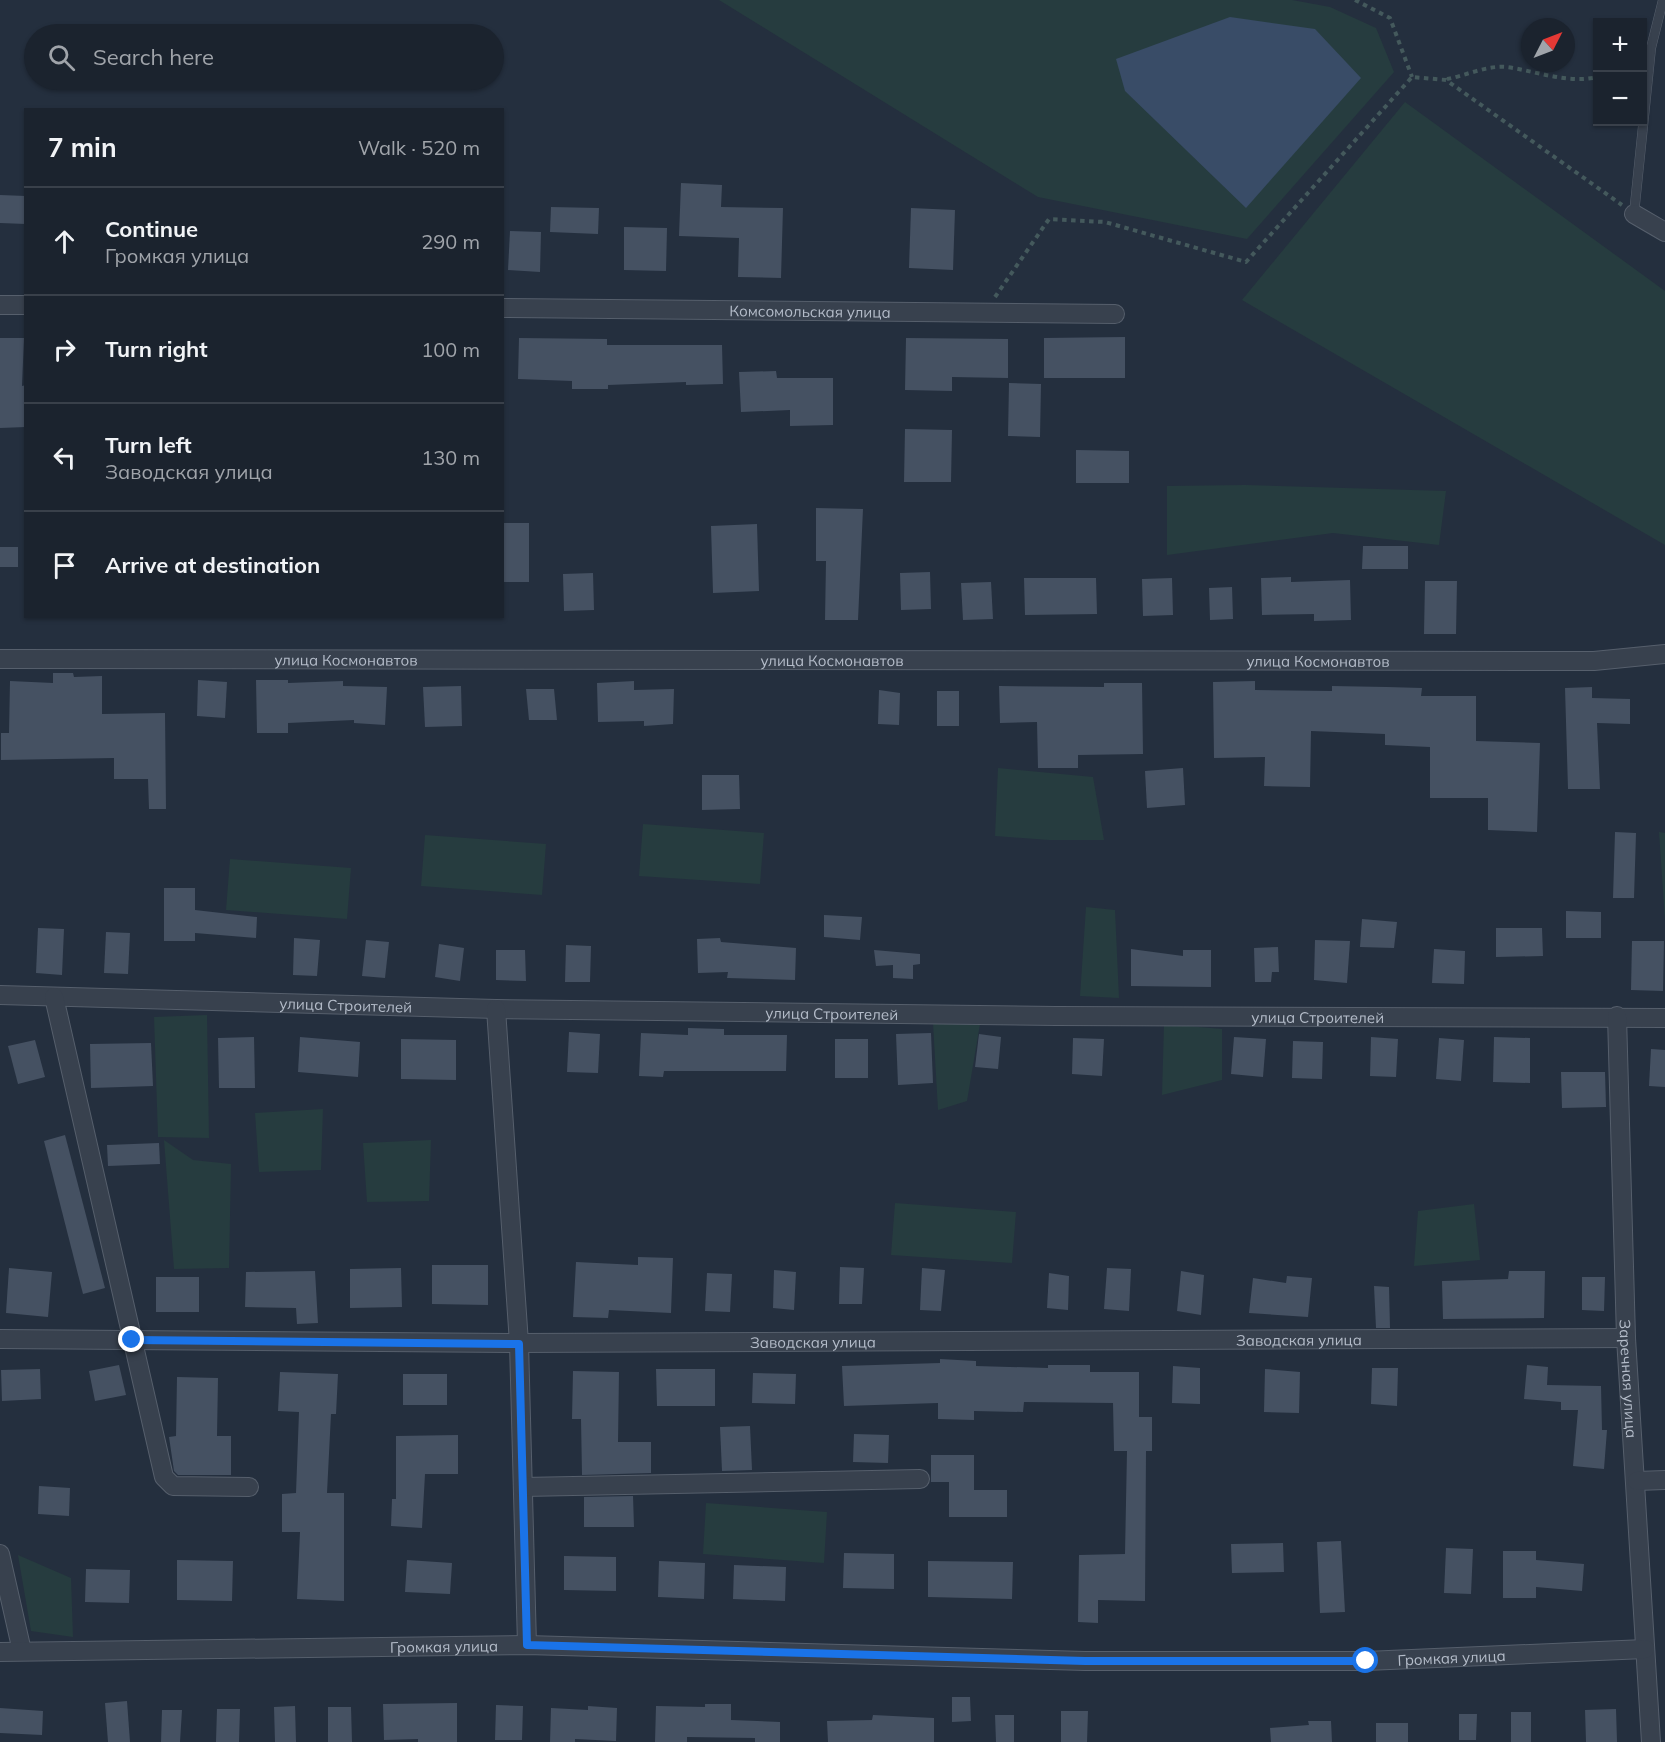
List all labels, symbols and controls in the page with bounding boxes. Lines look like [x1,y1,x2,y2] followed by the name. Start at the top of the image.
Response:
[1521,18,1575,72] north arrow
[1593,18,1647,126] map controls
[1593,18,1647,72] button: +
[24,24,504,90] search box
[45,41,78,74] icon: search
[93,43,214,71] text: Search here
[1593,72,1647,126] button: −
[48,131,117,164] text: 7 min
[358,135,480,160] text: Walk · 520 m
[105,215,198,243] text: Continue
[48,225,81,258] icon: ahead
[421,229,480,254] text: 290 m
[105,243,249,268] text: Громкая улица
[729,301,891,321] street label: Комсомольская улица
[48,333,81,366] icon: right
[105,335,208,363] text: Turn right
[421,337,480,362] text: 100 m
[105,431,192,459] text: Turn left
[48,441,81,474] icon: left
[421,445,480,470] text: 130 m
[105,459,273,484] text: Заводская улица
[48,549,81,582] icon: arrive
[105,551,320,579] text: Arrive at destination
[274,650,418,669] street label: улица Космонавтов
[760,650,904,670] street label: улица Космонавтов
[1246,651,1390,670] street label: улица Космонавтов
[279,993,412,1016] street label: улица Строителей
[765,1003,898,1024] street label: улица Строителей
[1251,1007,1384,1027] street label: улица Строителей
[1616,1319,1642,1439] street label: Заречная улица
[118,1326,144,1352] route end
[1236,1330,1362,1349] street label: Заводская улица
[750,1332,876,1351] street label: Заводская улица
[390,1636,498,1656] street label: Громкая улица
[1397,1645,1506,1669] street label: Громкая улица
[1352,1647,1378,1673] route start

